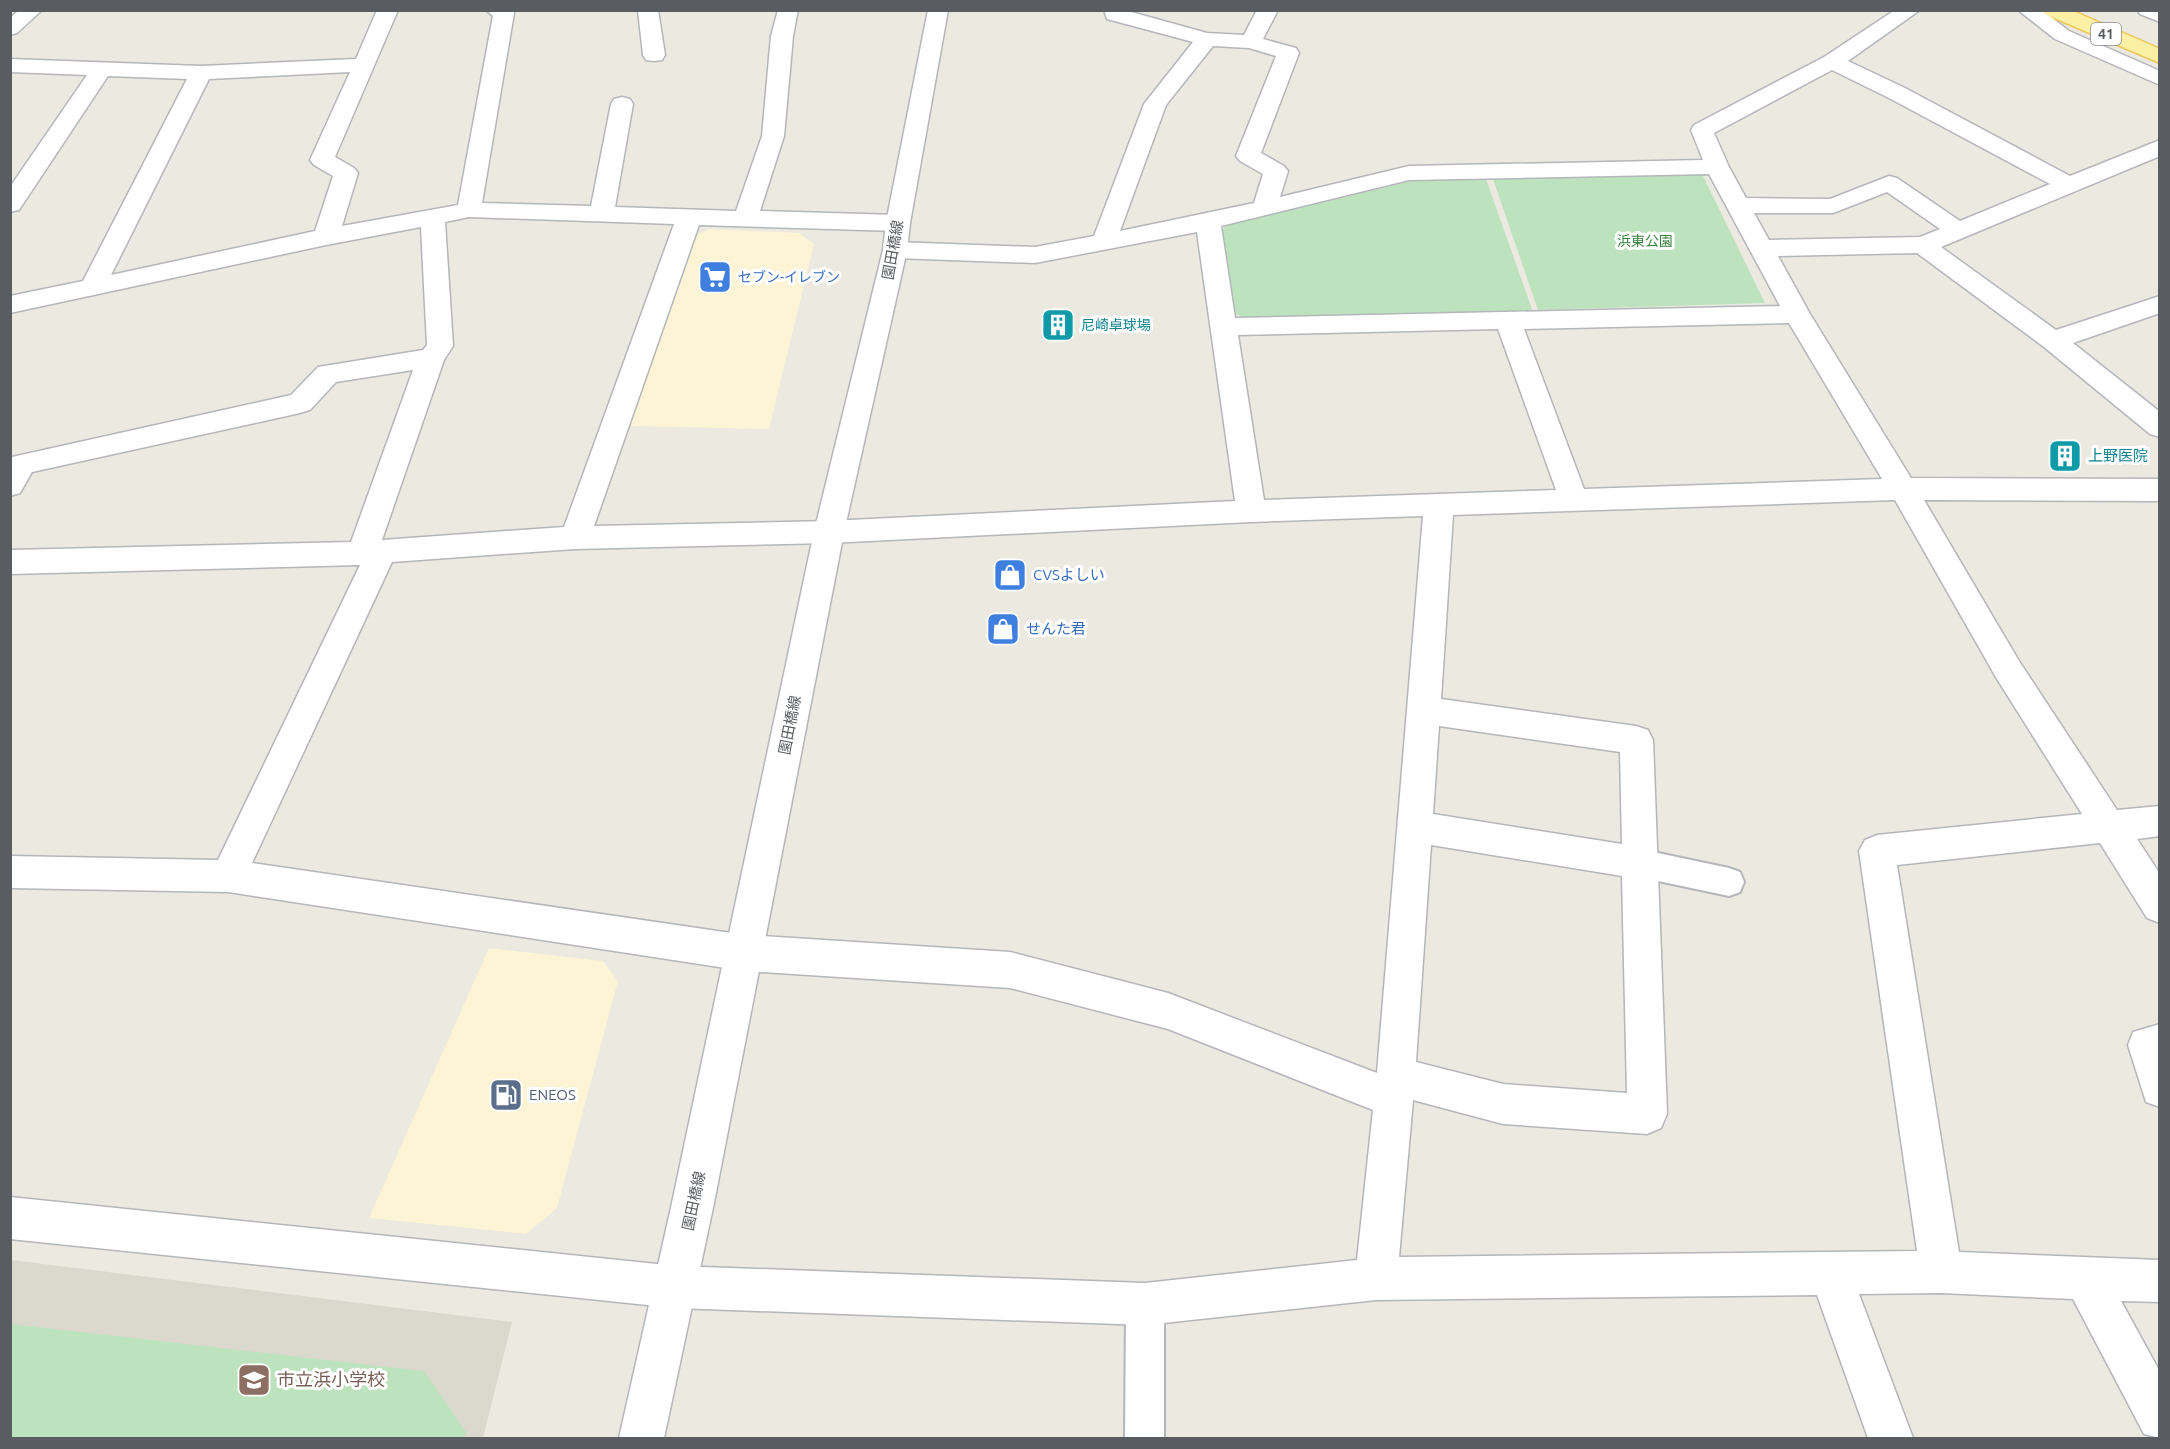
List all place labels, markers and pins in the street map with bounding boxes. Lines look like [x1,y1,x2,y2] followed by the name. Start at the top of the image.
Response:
[697,259,733,295] supermarket icon: セブン-イレブン
[738,269,840,285] place label: セブン-イレブン
[1040,307,1076,343] building icon: 尼崎卓球場
[1081,317,1151,333] place label: 尼崎卓球場
[2047,438,2083,474] building icon: 上野医院
[2088,447,2148,464] place label: 上野医院
[992,557,1028,593] shop icon: CVSよしい
[1033,566,1105,583] place label: CVSよしい
[985,611,1021,647] shop icon: せんた君
[1026,620,1086,637] place label: せんた君
[488,1077,524,1113] fuel station icon: ENEOS
[529,1086,576,1103] place label: ENEOS
[236,1362,272,1398] school or university icon: 市立浜小学校
[277,1369,385,1389] place label: 市立浜小学校

